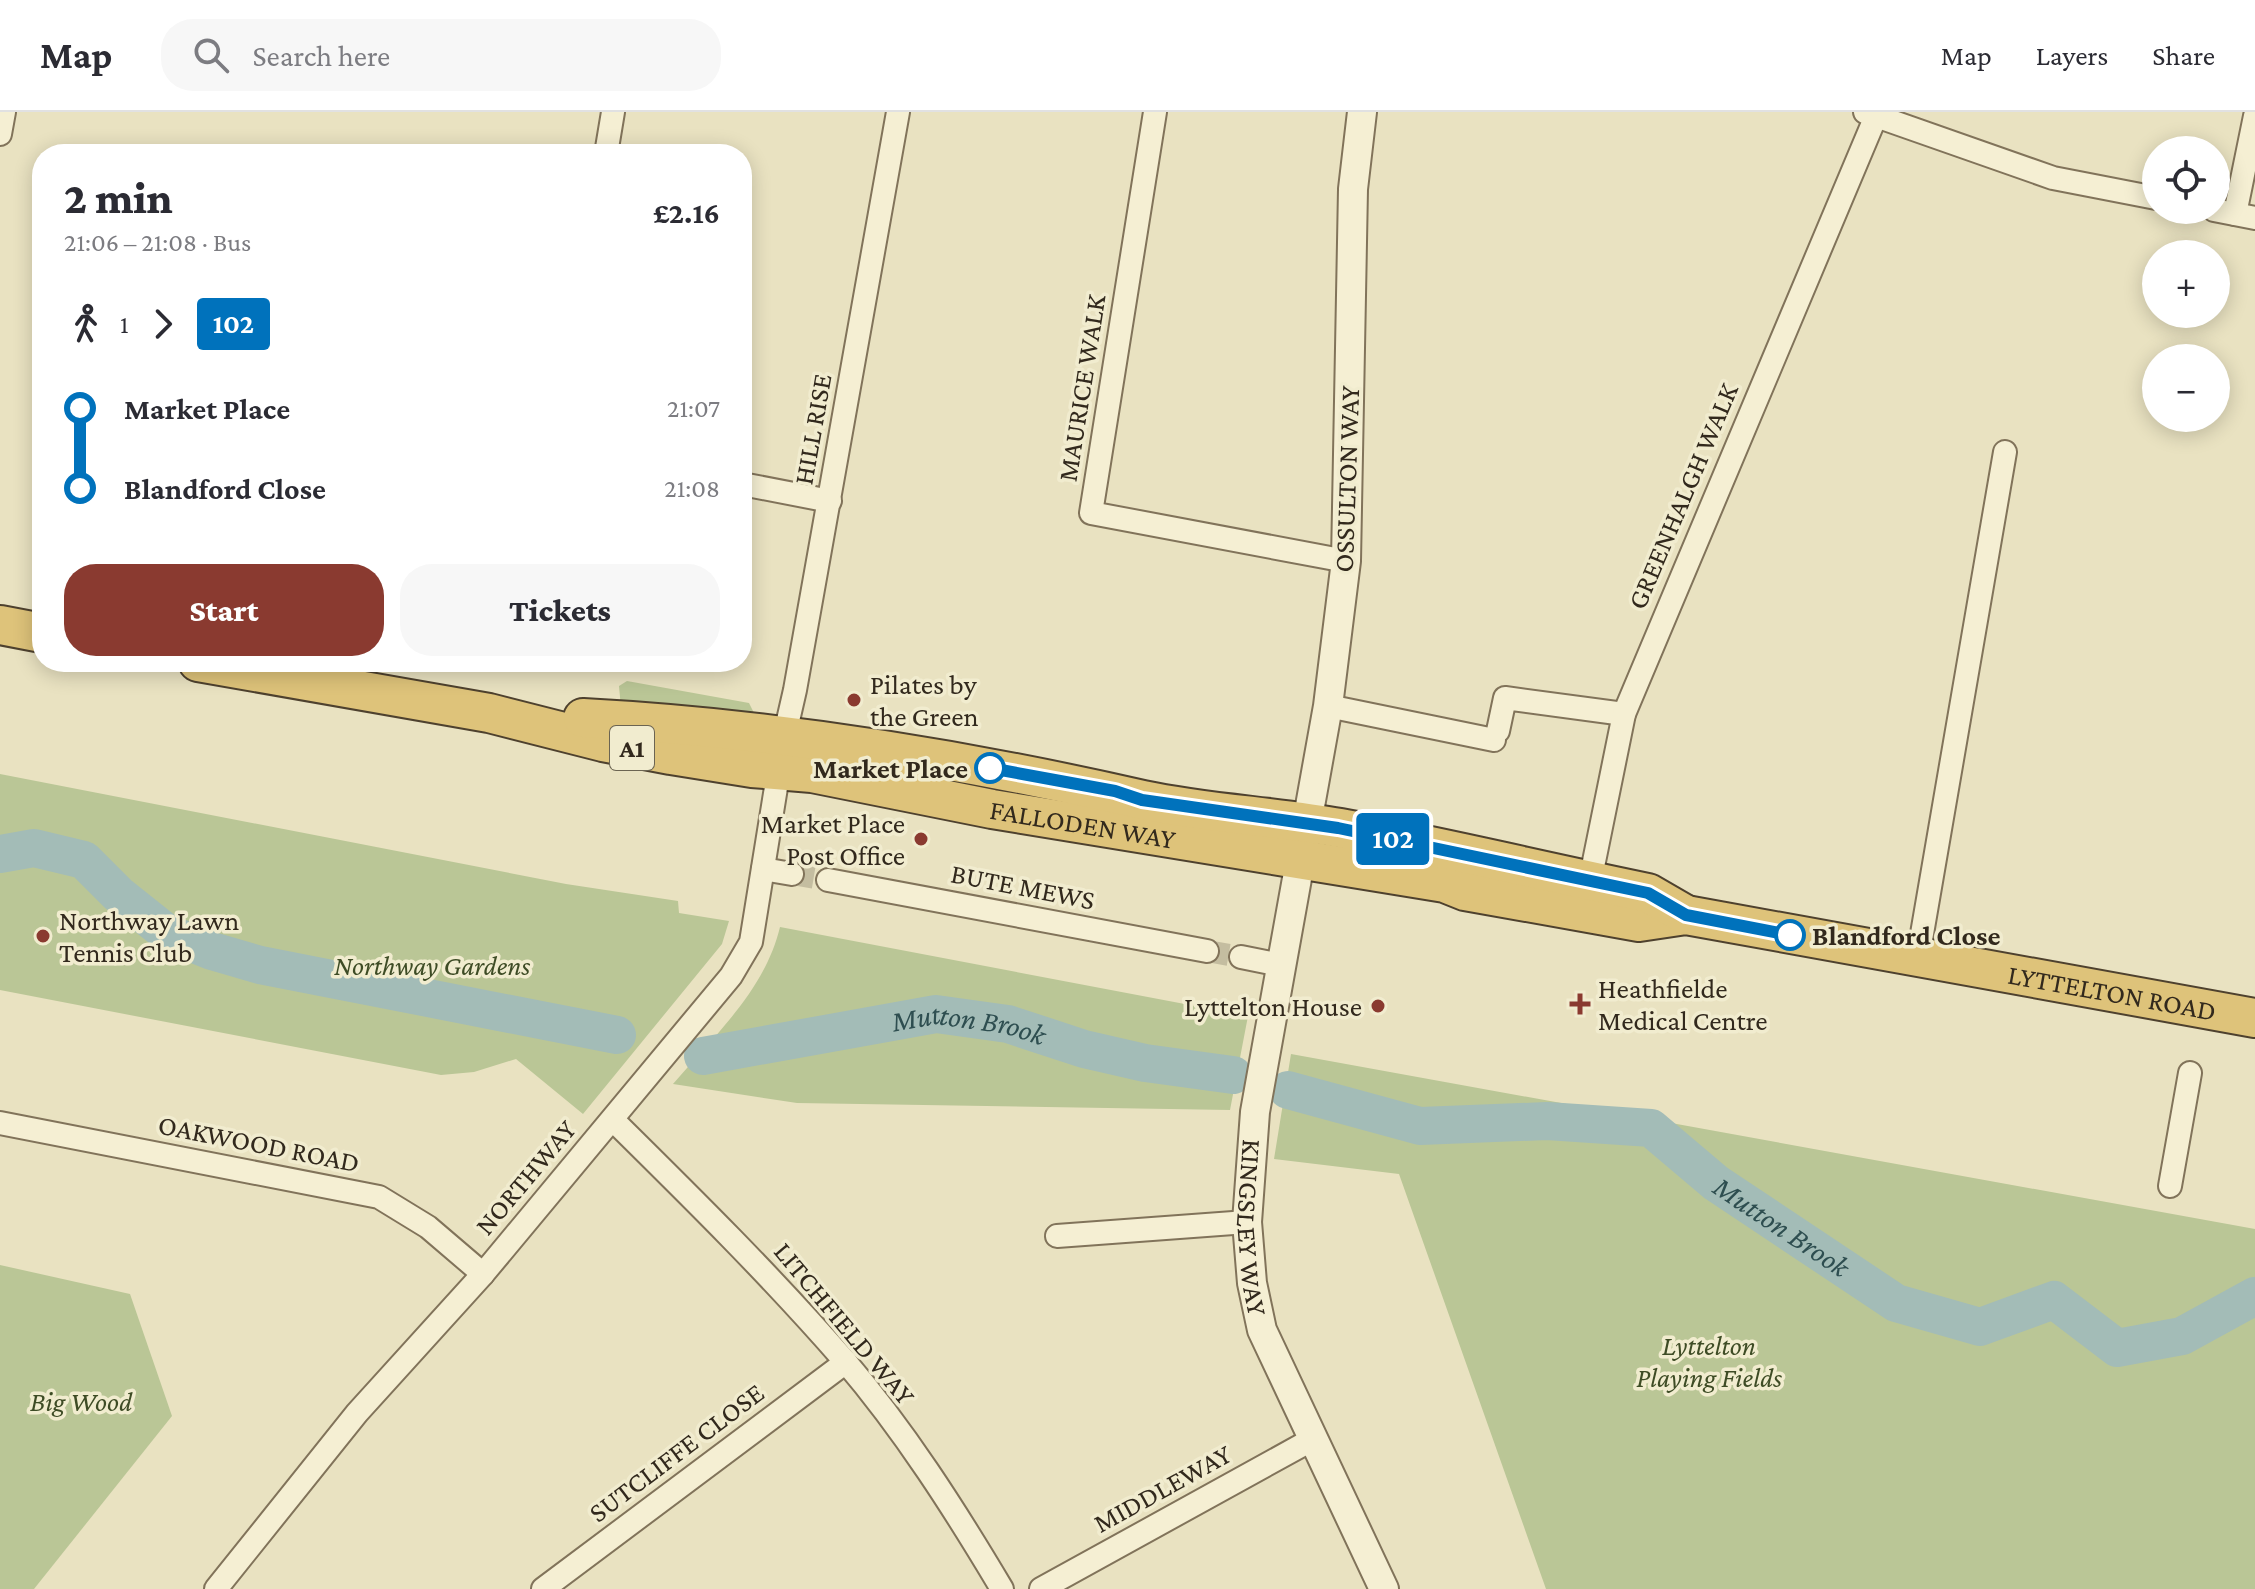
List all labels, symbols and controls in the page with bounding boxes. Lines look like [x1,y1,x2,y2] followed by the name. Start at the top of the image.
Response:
[161,19,721,91] search box
[189,33,233,77] icon: search
[40,34,113,76] text: Map
[253,39,390,72] text: Search here
[1941,40,1992,71] text: Map
[2036,40,2108,71] text: Layers
[2152,40,2215,71] text: Share
[2142,136,2230,432] map controls
[2142,136,2230,224] button: locate
[64,174,173,222] text: 2 min
[653,196,720,229] text: £2.16
[64,228,251,257] text: 21:06 – 21:08 · Bus
[2142,240,2230,328] button: +
[1051,292,1112,484] street label: MAURICE WALK
[64,302,108,346] icon: walk
[141,302,185,346] icon: forward
[213,308,254,339] text: 102
[120,310,129,339] text: 1
[2142,344,2230,432] button: −
[787,371,838,487] street label: HILL RISE
[1621,378,1744,614] street label: GREENHALGH WALK
[1328,385,1365,573] street label: OSSULTON WAY
[124,392,290,425] text: Market Place
[667,394,720,423] text: 21:07
[124,472,326,505] text: Blandford Close
[664,474,720,503] text: 21:08
[64,564,384,656] button: Start
[400,564,720,656] button: Tickets
[870,669,979,732] place label: Pilates by the Green
[845,691,863,709] marker: Pilates by the Green
[610,726,654,770] road number: A1
[813,753,968,784] place label: Market Place
[975,753,1005,783] marker: Market Place
[988,794,1178,855] street label: FALLODEN WAY
[761,808,905,871] place label: Market Place Post Office
[1347,813,1439,865] line badge: 102
[1372,823,1414,854] text: 102
[912,830,930,848] marker: Market Place Post Office
[948,857,1097,916] street label: BUTE MEWS
[59,905,239,968] place label: Northway Lawn Tennis Club
[1775,920,1805,950] marker: Blandford Close
[1812,920,2000,951] place label: Blandford Close
[34,927,52,945] marker: Northway Lawn Tennis Club
[334,950,530,981] park label: Northway Gardens
[2005,959,2219,1027] street label: LYTTELTON ROAD
[1598,973,1767,1036] place label: Heathfielde Medical Centre
[1184,991,1362,1022] place label: Lyttelton House
[1569,993,1591,1015] marker: Heathfielde Medical Centre
[888,996,1052,1052] water label: Mutton Brook
[1369,997,1387,1015] marker: Lyttelton House
[156,1109,362,1178] street label: OAKWOOD ROAD
[469,1114,582,1241] street label: NORTHWAY
[1231,1138,1274,1319] street label: KINGSLEY WAY
[1707,1169,1858,1284] water label: Mutton Brook
[768,1236,922,1411] street label: LITCHFIELD WAY
[1636,1330,1782,1393] park label: Lyttelton Playing Fields
[583,1377,770,1528] street label: SUTCLIFFE CLOSE
[30,1386,133,1417] park label: Big Wood
[1088,1438,1236,1539] street label: MIDDLEWAY

